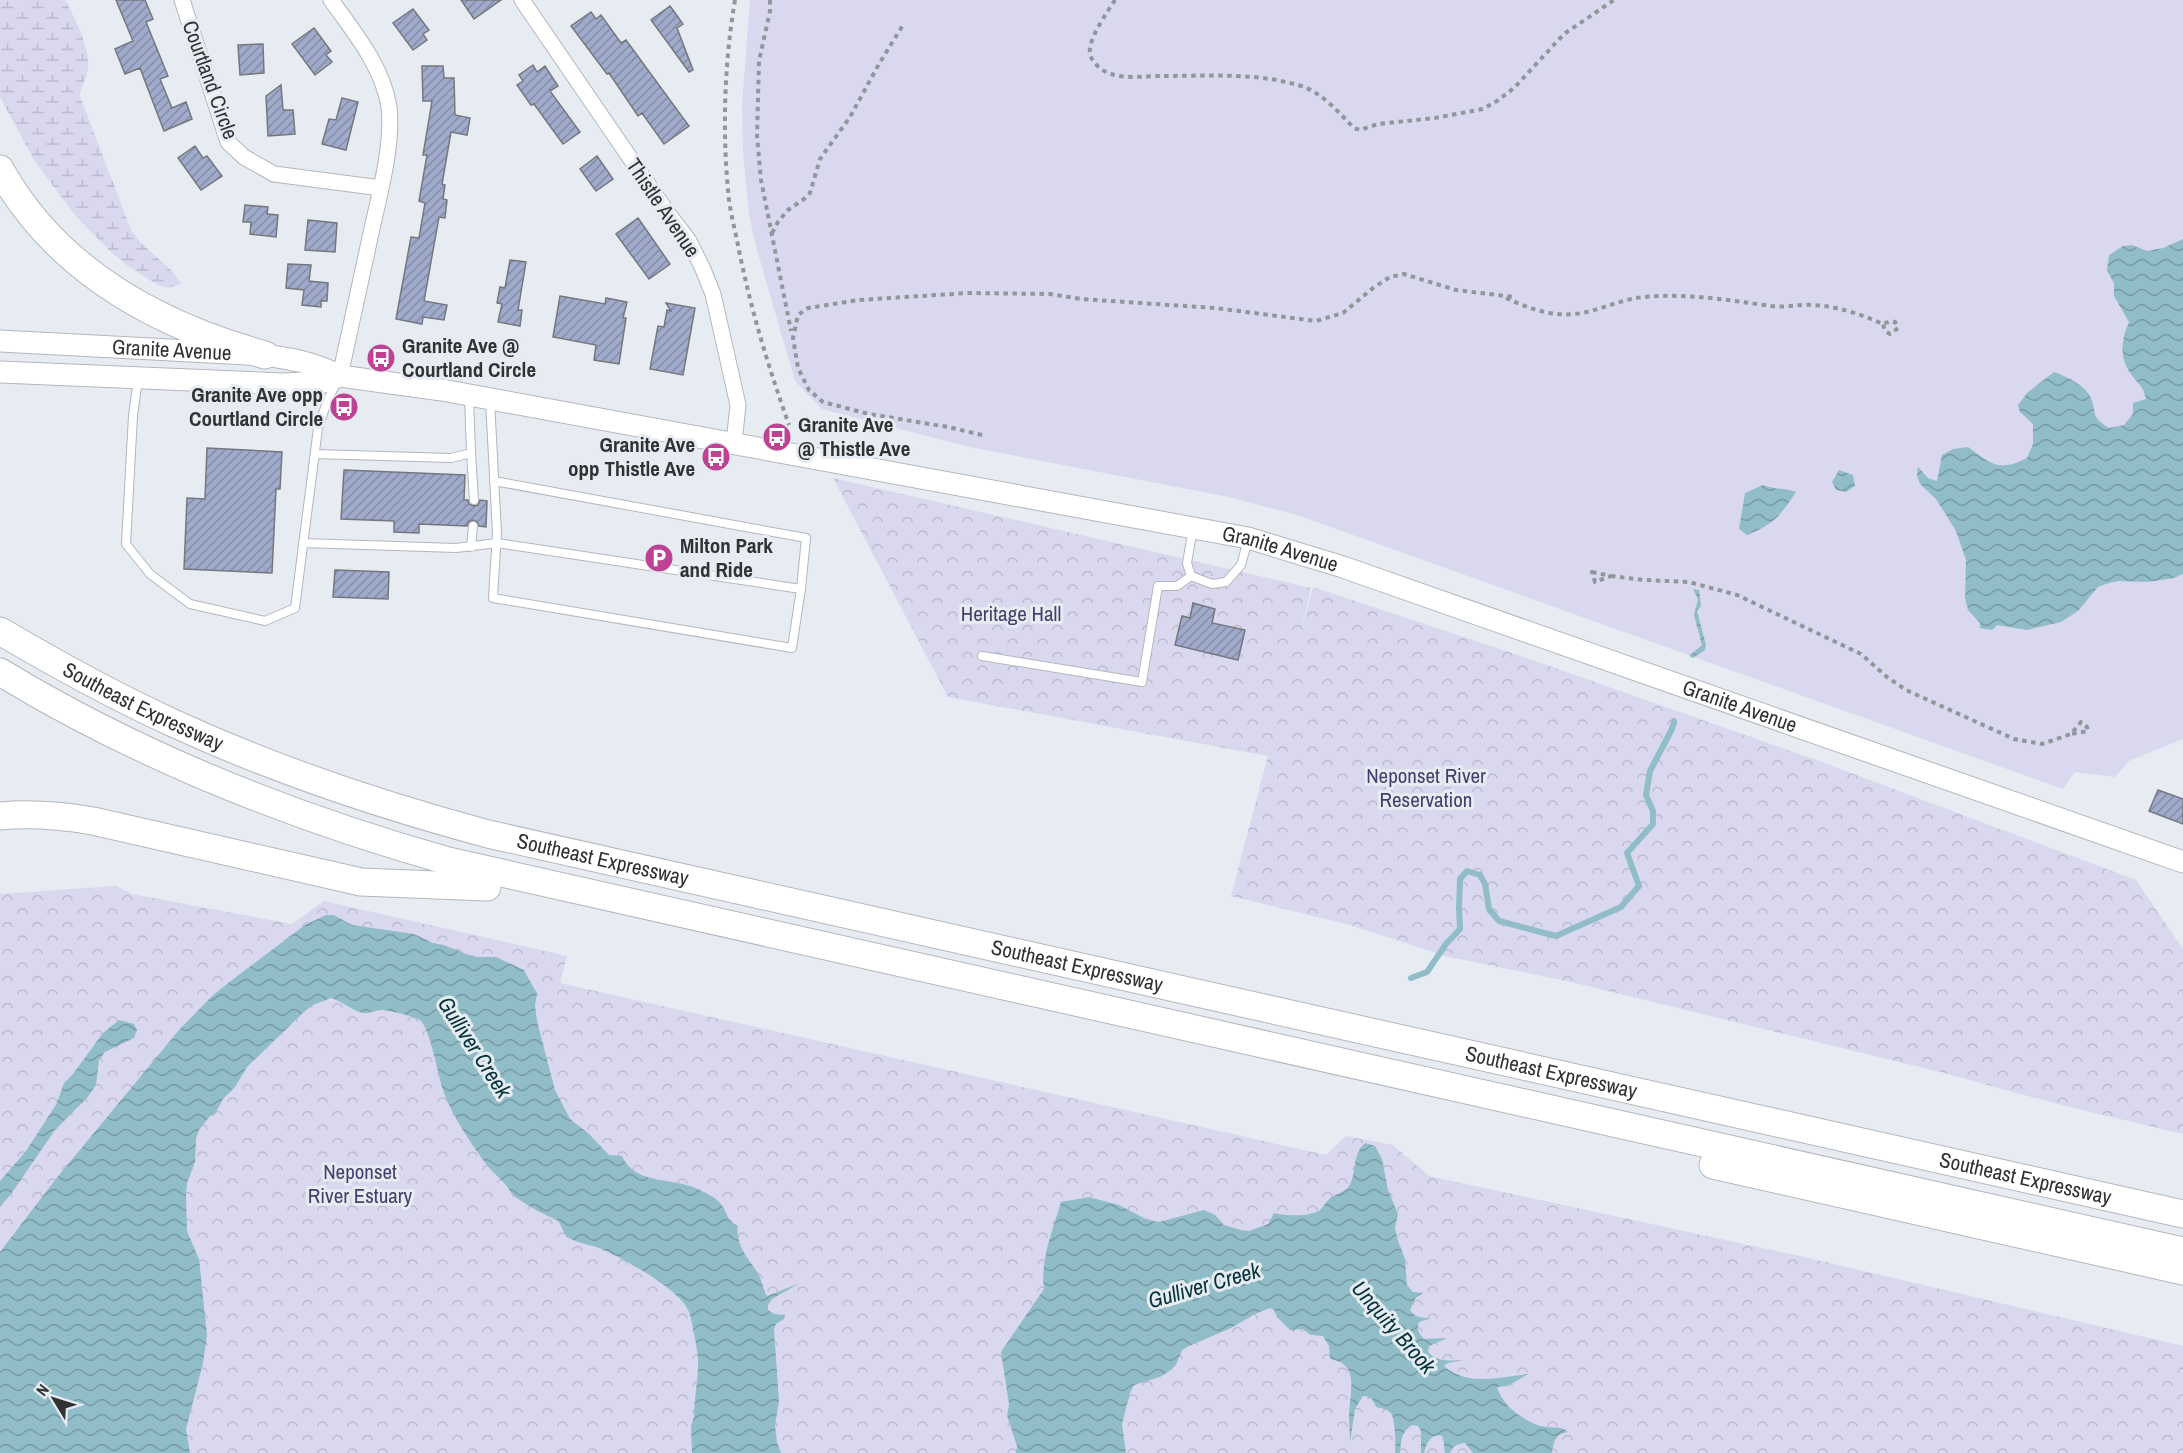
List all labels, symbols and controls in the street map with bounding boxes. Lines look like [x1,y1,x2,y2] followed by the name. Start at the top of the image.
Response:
[176,16,245,143] street label: Courtland Circle
[620,153,707,263] street label: Thistle Avenue
[402,331,536,384] place label: Granite Ave @ Courtland Circle
[111,332,232,367] street label: Granite Avenue
[365,342,397,374] bus stop icon: Granite Ave @ Courtland Circle
[189,380,323,433] place label: Granite Ave opp Courtland Circle
[328,391,360,423] bus stop icon: Granite Ave opp Courtland Circle
[798,410,910,463] place label: Granite Ave @ Thistle Ave
[761,421,793,453] bus stop icon: Granite Ave @ Thistle Ave
[568,430,695,483] place label: Granite Ave opp Thistle Ave
[700,441,732,473] bus stop icon: Granite Ave opp Thistle Ave
[1220,519,1342,579] street label: Granite Avenue
[680,531,773,584] place label: Milton Park and Ride
[643,542,675,574] parking icon: Milton Park and Ride
[961,599,1061,628] park label: Heritage Hall
[58,655,228,758] street label: Southeast Expressway
[1679,672,1801,739] street label: Granite Avenue
[1366,761,1486,814] park label: Neponset River Reservation
[514,826,692,893] street label: Southeast Expressway
[988,932,1166,999] street label: Southeast Expressway
[431,990,520,1104] water label: Gulliver Creek
[1463,1039,1640,1105] street label: Southeast Expressway
[1937,1145,2115,1212] street label: Southeast Expressway
[308,1157,413,1210] park label: Neponset River Estuary
[1144,1254,1264,1315] water label: Gulliver Creek
[1345,1274,1443,1381] water label: Unquity Brook
[24,1369,84,1429] north arrow
[31,1379,54,1400] text: N

